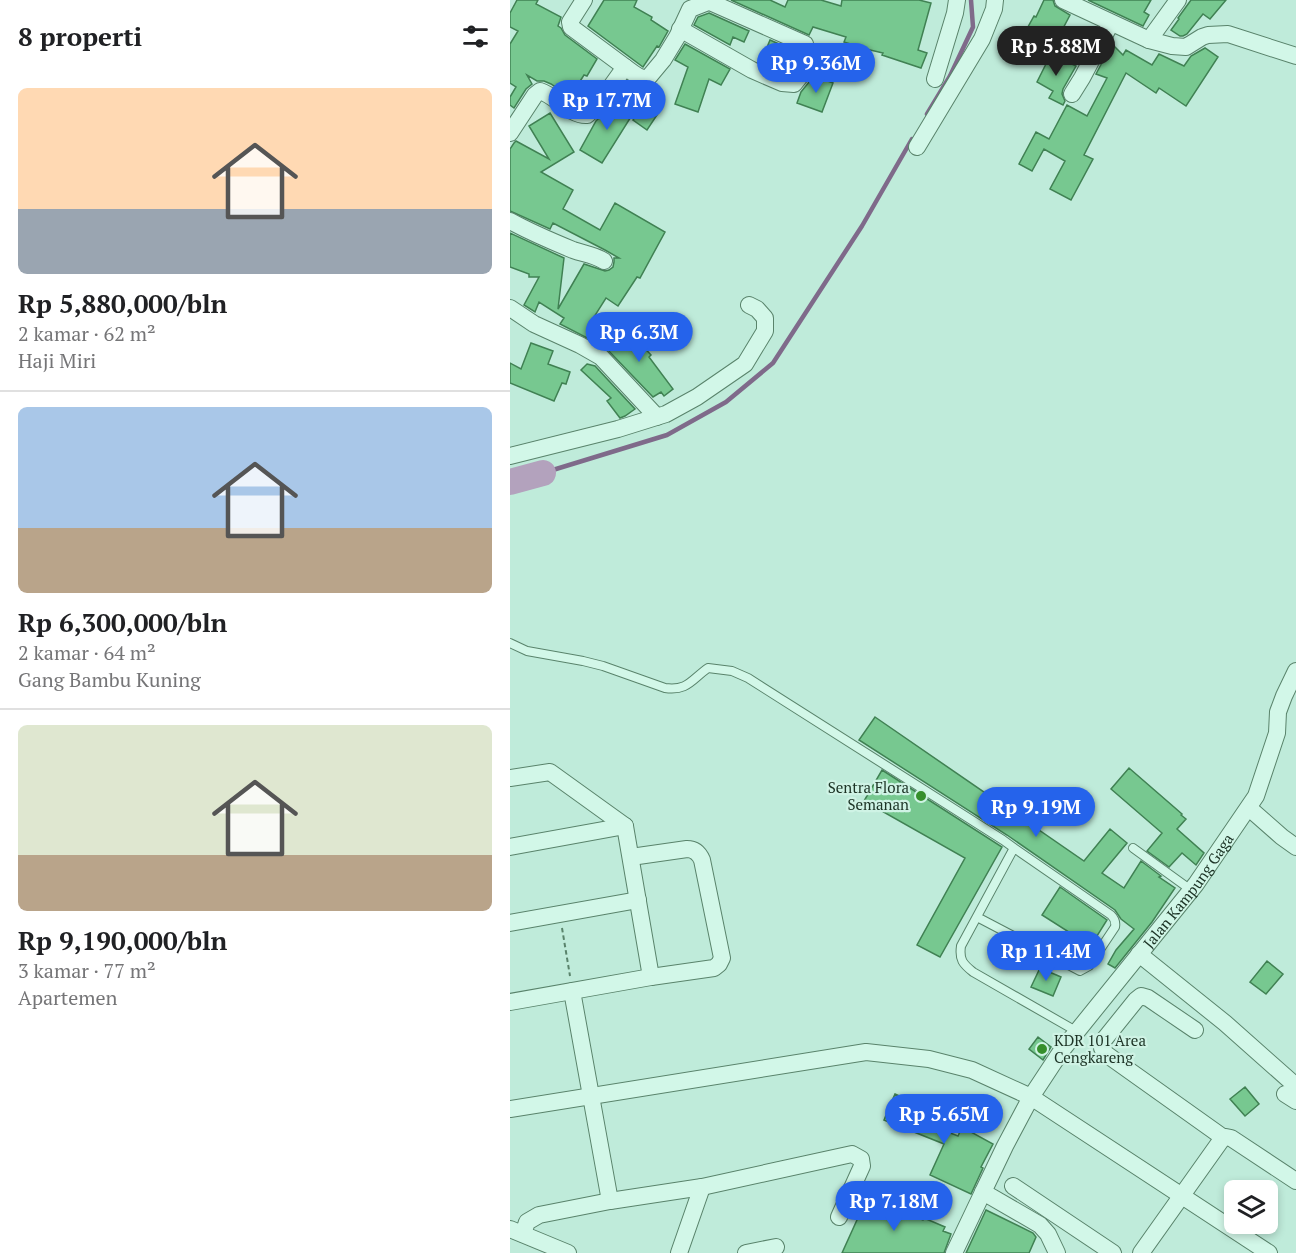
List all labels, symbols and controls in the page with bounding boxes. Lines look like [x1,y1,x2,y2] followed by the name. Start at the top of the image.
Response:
[18,19,142,53] text: 8 properti
[459,20,492,53] icon: filters
[994,26,1118,77] pin: Rp 5.88M
[1011,32,1101,59] text: Rp 5.88M
[754,43,878,94] pin: Rp 9.36M
[771,49,861,76] text: Rp 9.36M
[545,80,669,131] pin: Rp 17.7M
[563,86,651,113] text: Rp 17.7M
[201,127,309,235] icon: home
[18,286,227,320] text: Rp 5,880,000/bln
[584,312,694,363] pin: Rp 6.3M
[600,318,678,345] text: Rp 6.3M
[18,320,156,347] text: 2 kamar · 62 m²
[18,347,96,374] text: Haji Miri
[201,446,309,554] icon: home
[18,605,227,639] text: Rp 6,300,000/bln
[18,639,156,666] text: 2 kamar · 64 m²
[18,666,201,693] text: Gang Bambu Kuning
[201,764,309,872] icon: home
[828,777,909,814] place label: Sentra Flora Semanan
[974,787,1098,838] pin: Rp 9.19M
[914,789,928,803] marker: Sentra Flora Semanan
[991,793,1081,820] text: Rp 9.19M
[1138,829,1238,952] street label: Jalan Kampung Gaga
[18,923,227,957] text: Rp 9,190,000/bln
[984,931,1108,982] pin: Rp 11.4M
[1001,937,1091,964] text: Rp 11.4M
[18,957,156,984] text: 3 kamar · 77 m²
[18,984,117,1011] text: Apartemen
[1054,1030,1146,1067] place label: KDR 101 Area Cengkareng
[1035,1042,1049,1056] marker: KDR 101 Area Cengkareng
[882,1094,1006,1145] pin: Rp 5.65M
[899,1100,989,1127] text: Rp 5.65M
[1224,1180,1278,1234] map controls
[1224,1180,1278,1234] button: layers
[832,1181,956,1232] pin: Rp 7.18M
[850,1187,938,1214] text: Rp 7.18M

